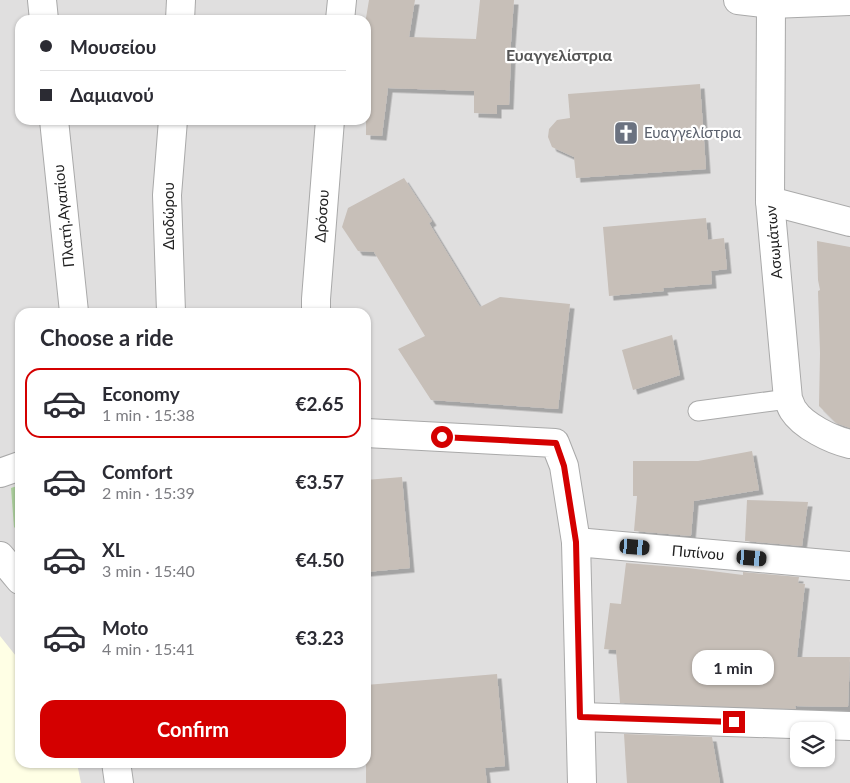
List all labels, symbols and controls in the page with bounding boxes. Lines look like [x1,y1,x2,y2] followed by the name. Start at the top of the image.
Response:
[70,35,156,58] text: Μουσείου
[506,45,612,64] district label: Ευαγγελίστρια
[70,83,154,106] text: Δαμιανού
[613,120,639,146] church icon: Ευαγγελίστρια
[644,123,741,141] place label: Ευαγγελίστρια
[49,164,77,268] street label: Πλατή.Αγαπίου
[159,182,177,250] street label: Διοδώρου
[310,189,332,243] street label: Δρόσου
[761,204,785,280] street label: Ασωμάτων
[40,324,174,351] text: Choose a ride
[42,381,87,426] icon: car
[102,382,180,405] text: Economy
[295,392,344,415] text: €2.65
[102,405,195,424] text: 1 min · 15:38
[431,426,453,448] route start
[42,459,87,504] icon: car
[102,460,173,483] text: Comfort
[295,470,344,493] text: €3.57
[102,483,195,502] text: 2 min · 15:39
[42,537,87,582] icon: car
[102,538,125,561] text: XL
[619,538,650,556] car
[671,541,725,563] street label: Πιπίνου
[295,548,344,571] text: €4.50
[736,549,767,567] car
[102,561,195,580] text: 3 min · 15:40
[42,615,87,660] icon: car
[102,616,148,639] text: Moto
[295,626,344,649] text: €3.23
[102,639,195,658] text: 4 min · 15:41
[693,650,775,684] callout: 1 min
[713,658,753,677] text: 1 min
[40,700,346,758] button: Confirm
[723,711,745,733] route end
[790,722,835,767] map controls
[790,722,835,767] button: layers

